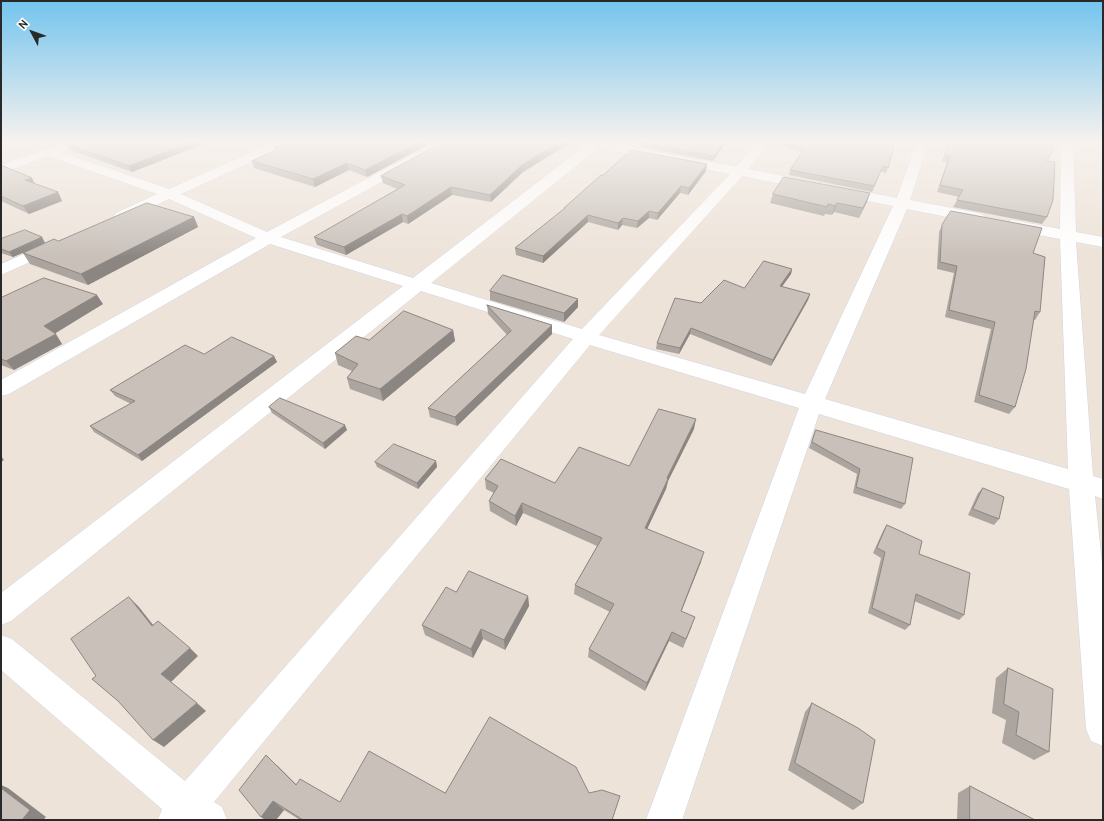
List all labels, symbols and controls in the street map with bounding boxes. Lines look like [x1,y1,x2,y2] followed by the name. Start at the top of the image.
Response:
[12,12,52,52] north arrow
[15,17,31,32] text: N

